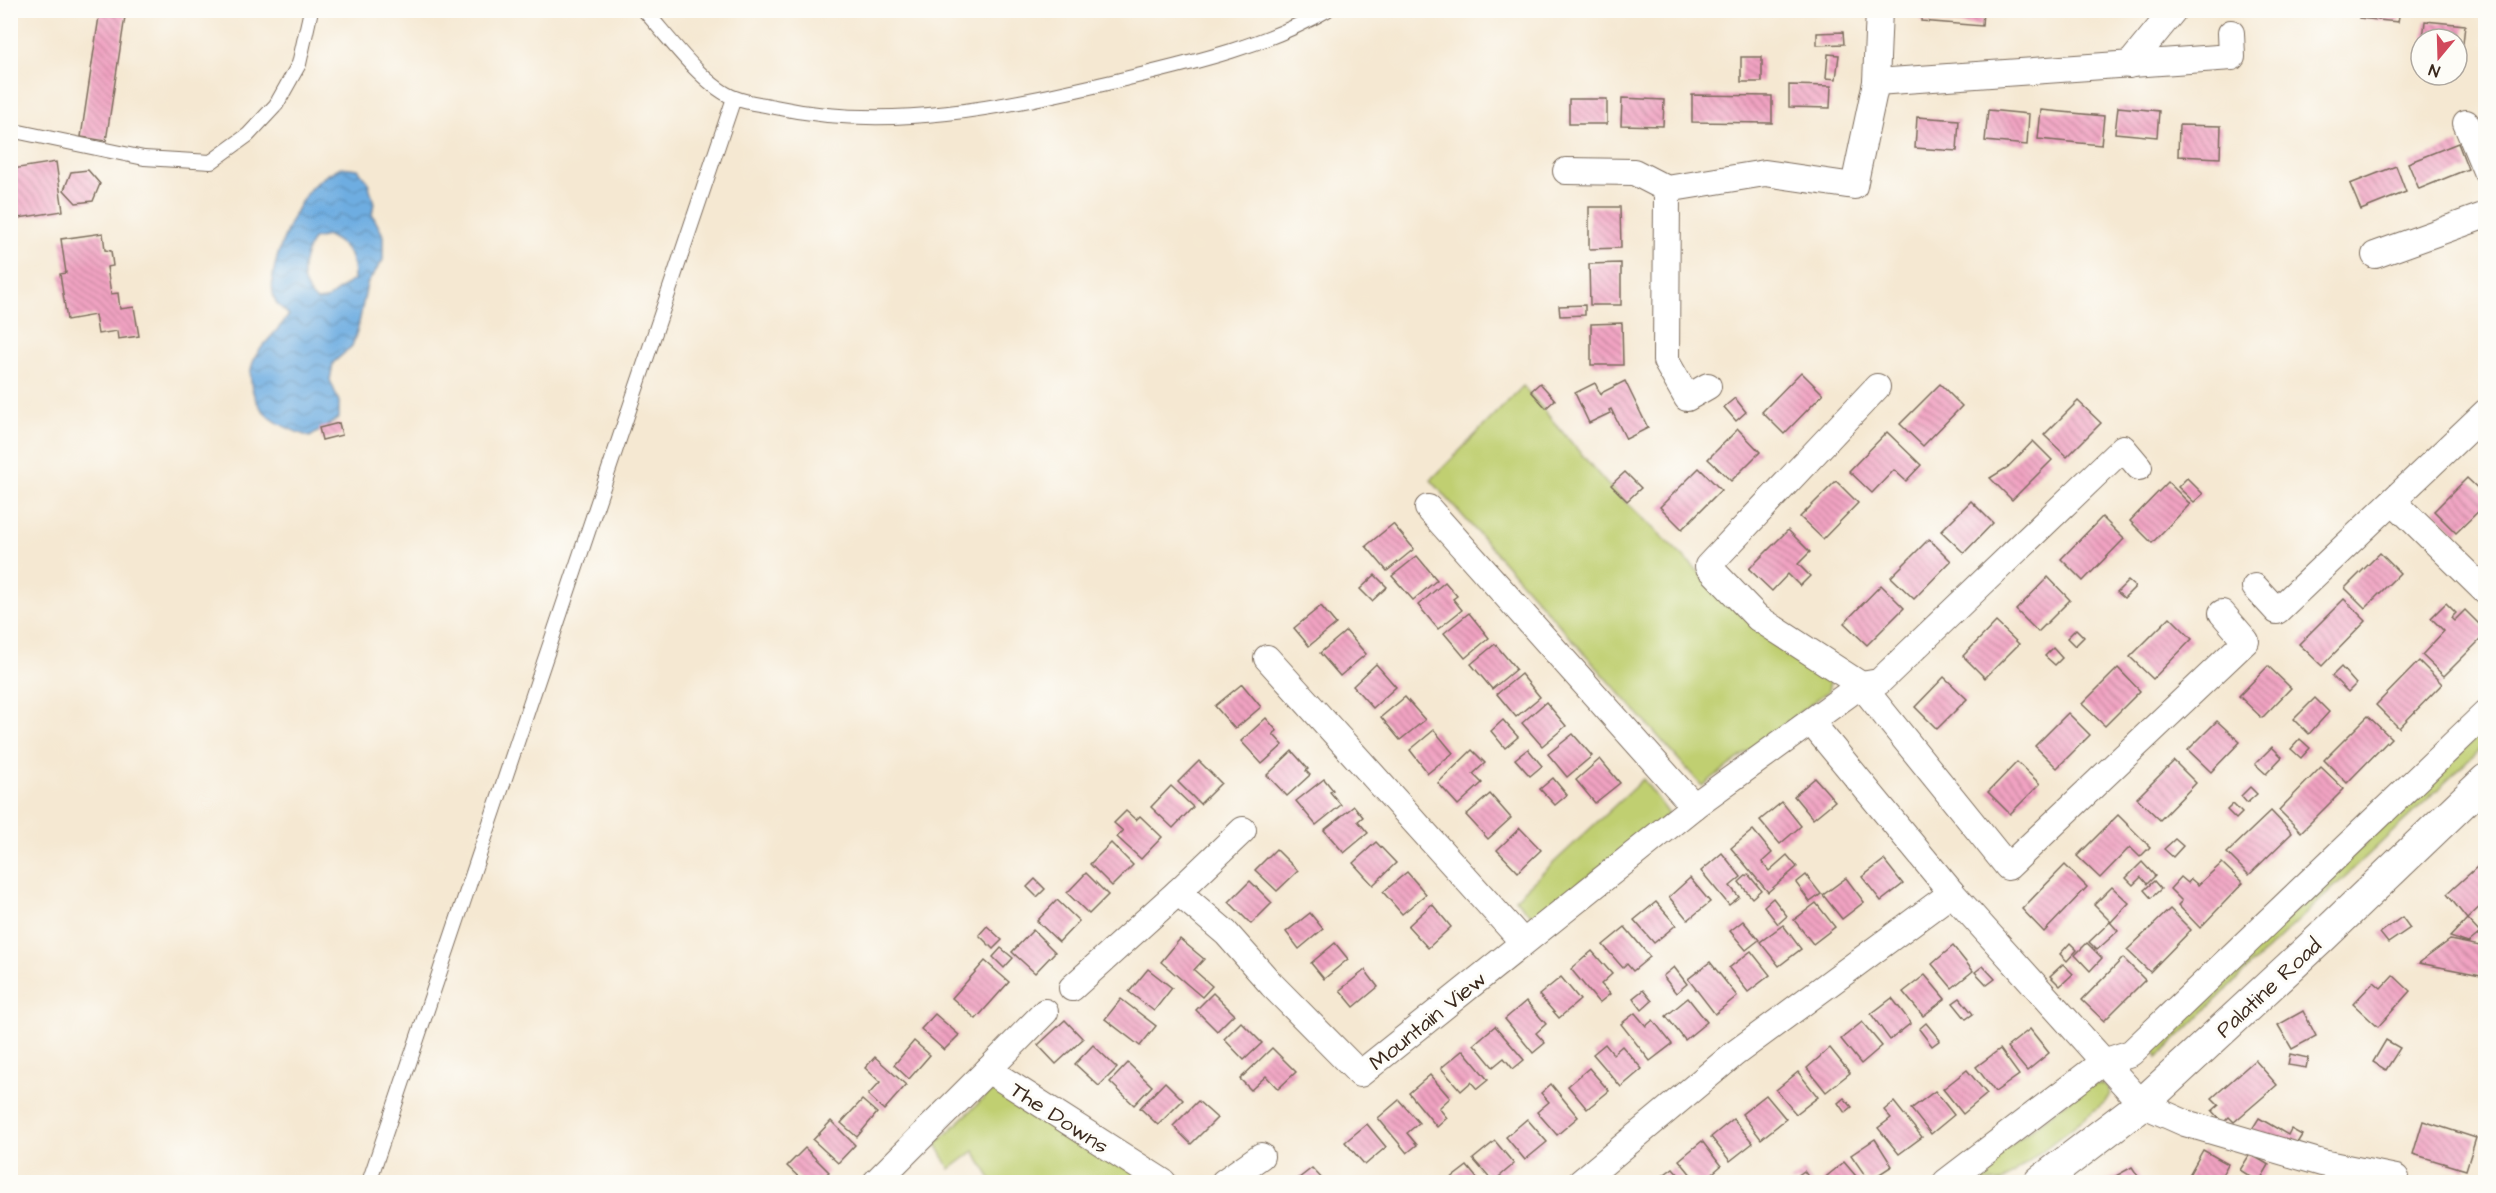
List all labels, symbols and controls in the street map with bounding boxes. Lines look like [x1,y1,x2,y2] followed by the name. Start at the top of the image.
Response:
[2409,27,2469,87] north arrow
[2426,58,2443,82] text: N
[2209,931,2329,1045] street label: Palatine Road
[1363,964,1493,1078] street label: Mountain View
[1004,1075,1115,1162] street label: The Downs

